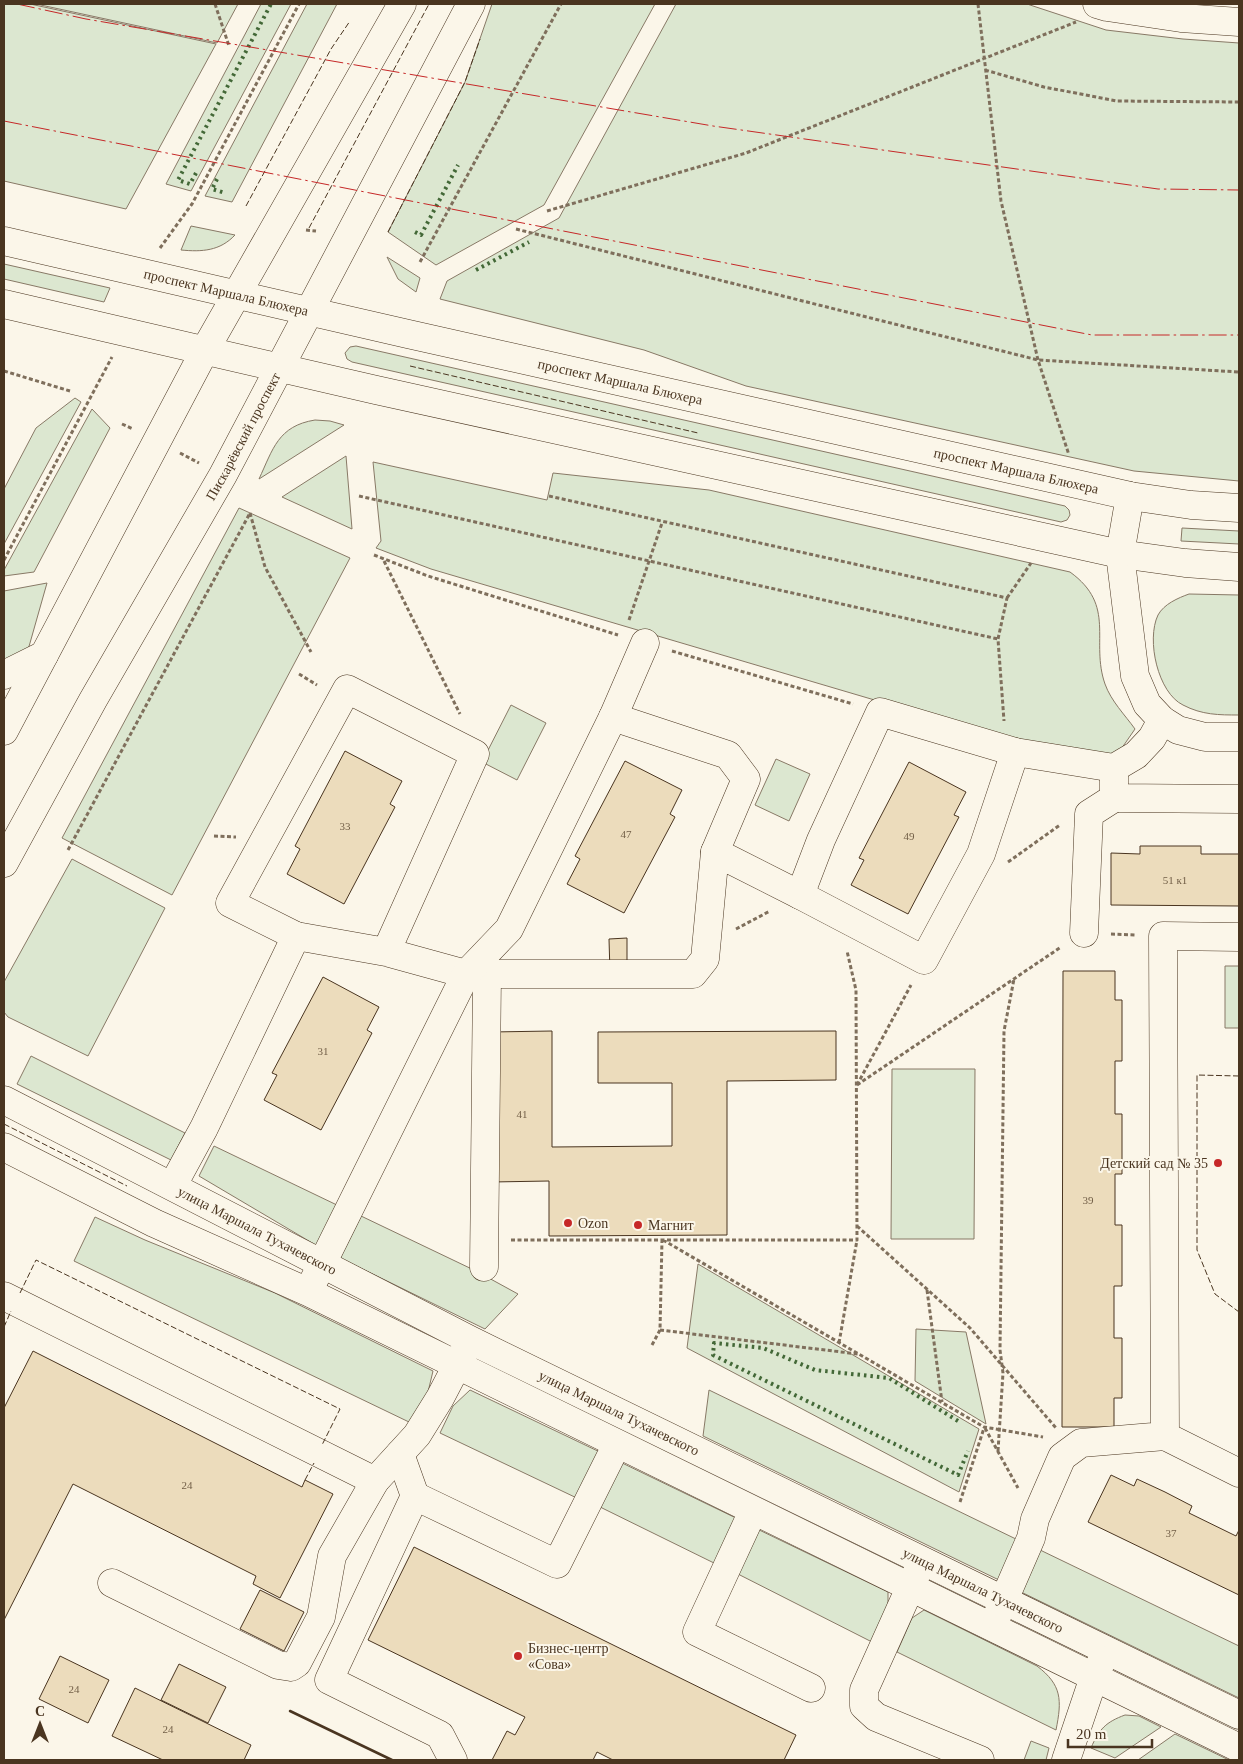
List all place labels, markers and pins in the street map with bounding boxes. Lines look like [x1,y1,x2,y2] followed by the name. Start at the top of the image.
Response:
[1100,1156,1208,1171] place label: Детский сад № 35
[1212,1157,1224,1169] marker: Детский сад № 35
[578,1216,608,1231] place label: Ozon
[562,1217,574,1229] marker: Ozon
[648,1218,694,1233] place label: Магнит
[632,1219,644,1231] marker: Магнит
[528,1641,608,1672] place label: Бизнес-центр «Сова»
[512,1650,524,1662] marker: Бизнес-центр «Сова»

